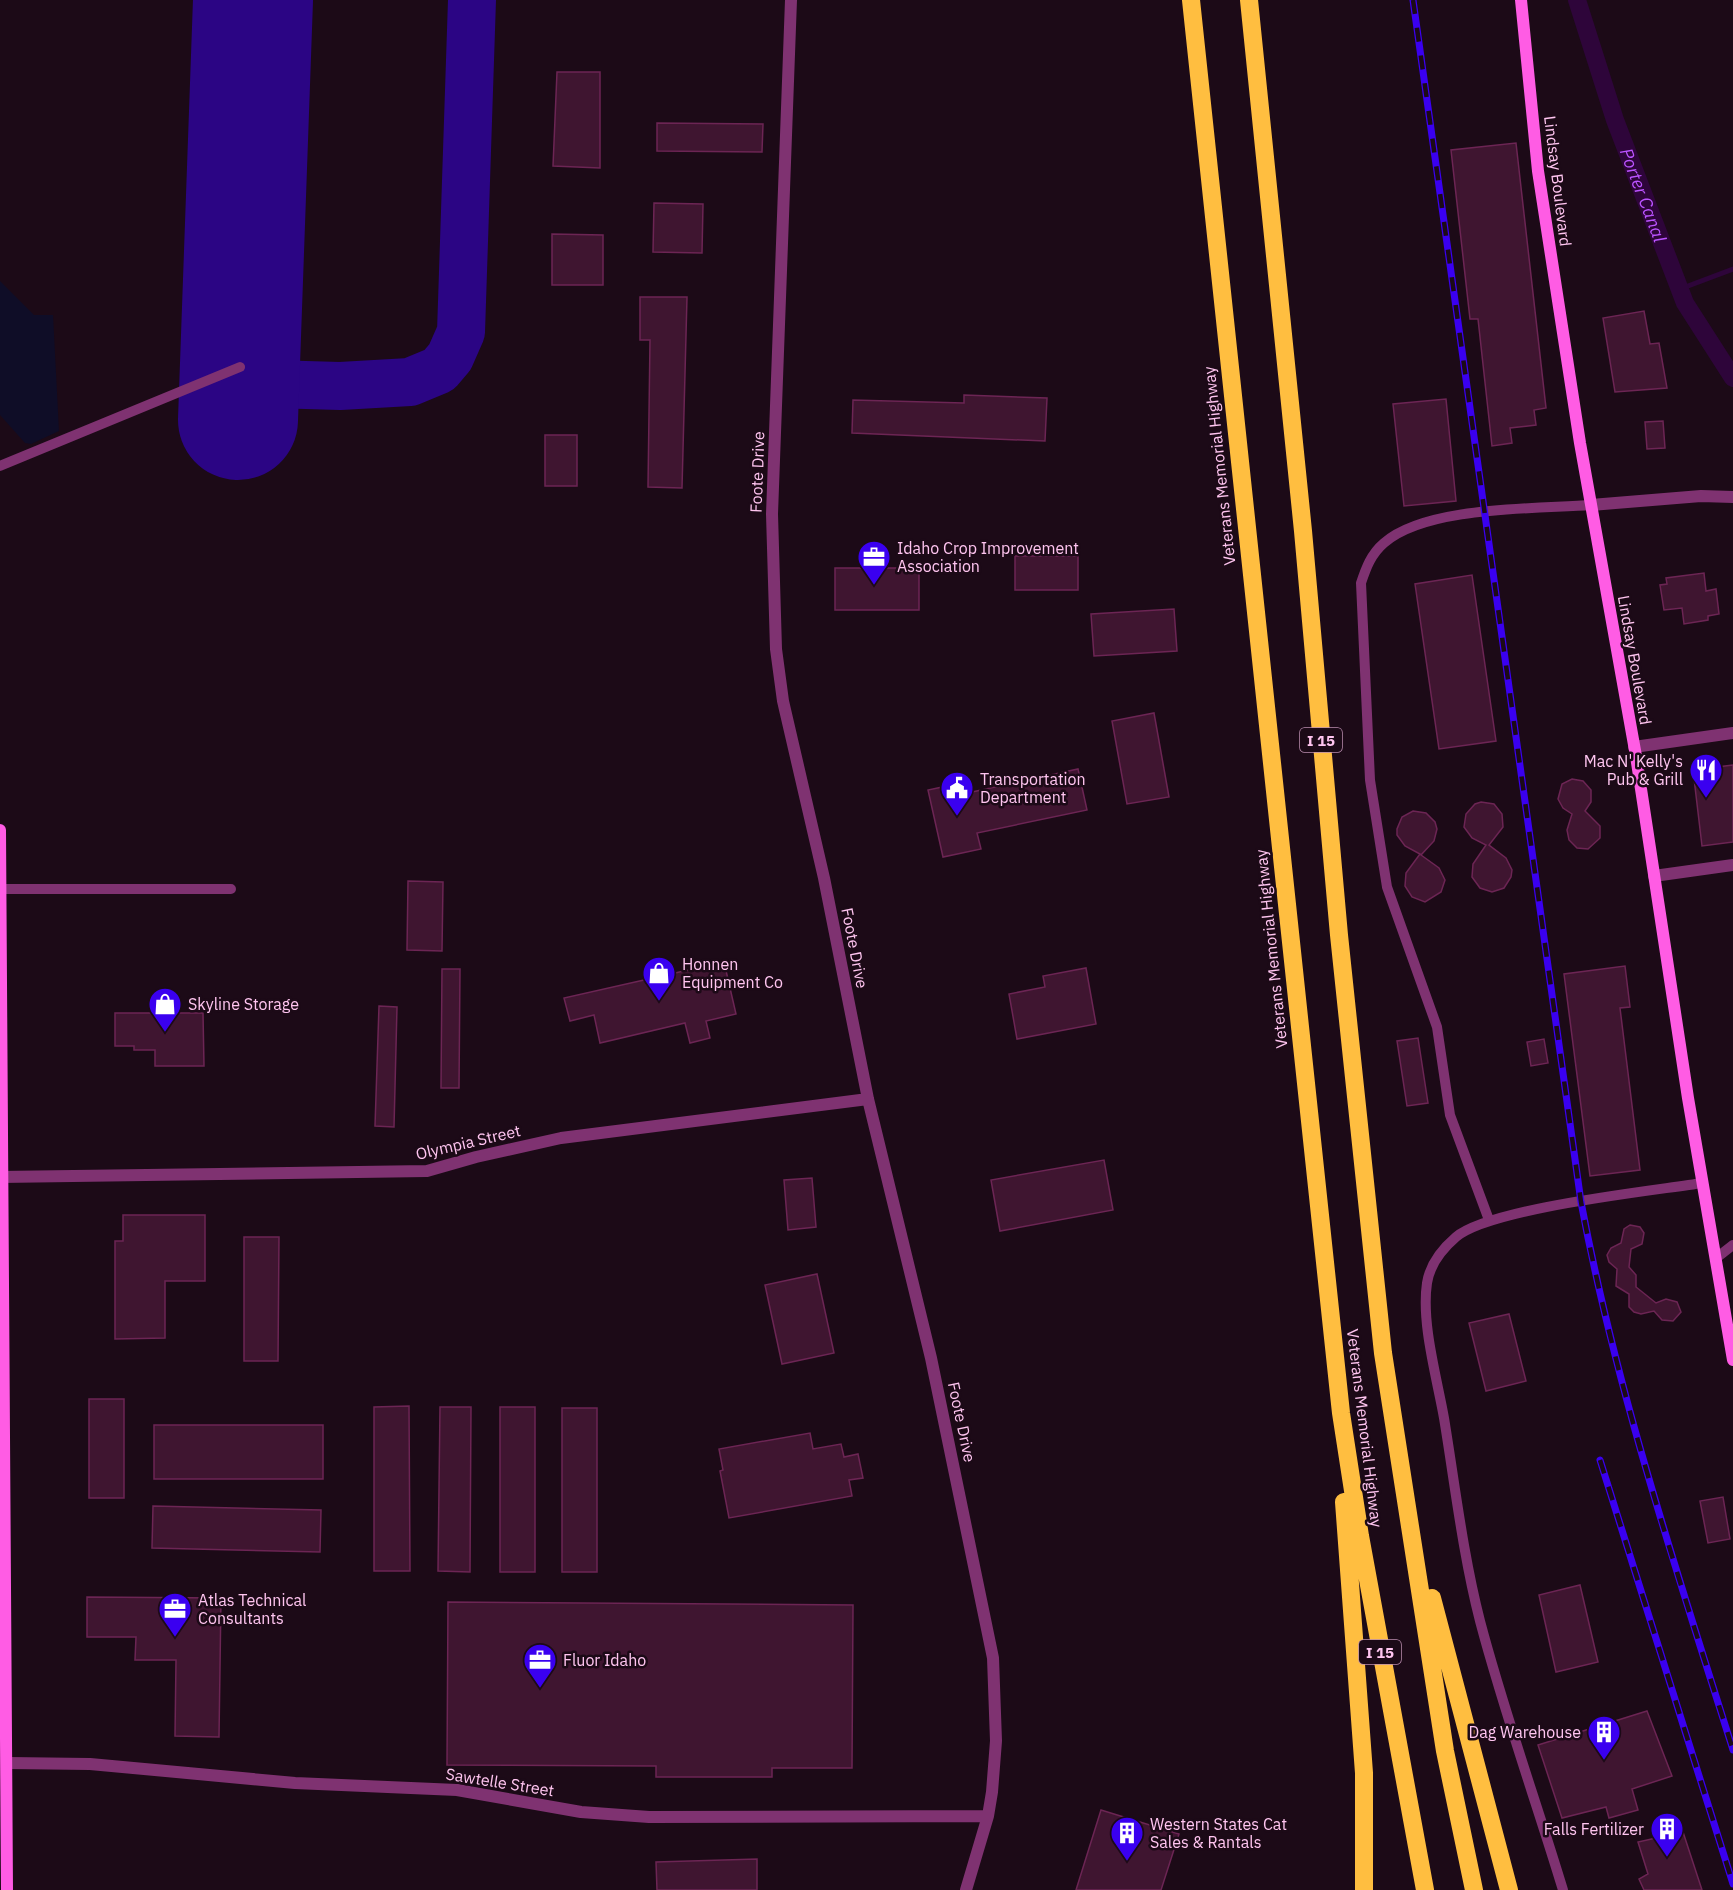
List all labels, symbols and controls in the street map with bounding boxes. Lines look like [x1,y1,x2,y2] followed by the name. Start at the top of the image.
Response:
[1540,115,1576,247] street label: Lindsay Boulevard
[1615,144,1672,245] water label: Porter Canal
[1199,365,1239,567] street label: Veterans Memorial Highway
[746,431,768,513] street label: Foote Drive
[897,538,1079,576] place label: Idaho Crop Improvement Association
[856,539,892,586] office icon: Idaho Crop Improvement Association
[1614,594,1656,726] street label: Lindsay Boulevard
[1300,728,1342,752] road number: I 15
[1584,751,1683,789] place label: Mac N' Kelly's Pub & Grill
[1688,752,1724,799] restaurant icon: Mac N' Kelly's Pub & Grill
[980,769,1086,807] place label: Transportation Department
[939,770,975,817] public building icon: Transportation Department
[1251,848,1291,1050] street label: Veterans Memorial Highway
[837,906,873,990] street label: Foote Drive
[682,954,783,992] place label: Honnen Equipment Co
[641,955,677,1002] shop icon: Honnen Equipment Co
[147,986,183,1033] shop icon: Skyline Storage
[188,994,299,1014] place label: Skyline Storage
[414,1120,522,1164] street label: Olympia Street
[1343,1328,1387,1528] street label: Veterans Memorial Highway
[944,1380,980,1464] street label: Foote Drive
[198,1590,306,1628] place label: Atlas Technical Consultants
[157,1591,193,1638] office icon: Atlas Technical Consultants
[1359,1640,1401,1664] road number: I 15
[522,1642,558,1689] office icon: Fluor Idaho
[563,1650,646,1670] place label: Fluor Idaho
[1586,1714,1622,1761] building icon: Dag Warehouse
[1469,1722,1581,1742] place label: Dag Warehouse
[444,1764,556,1800] street label: Sawtelle Street
[1649,1811,1685,1858] building icon: Falls Fertilizer
[1150,1814,1287,1852] place label: Western States Cat Sales & Rantals
[1109,1815,1145,1862] building icon: Western States Cat Sales & Rantals
[1544,1819,1644,1839] place label: Falls Fertilizer

